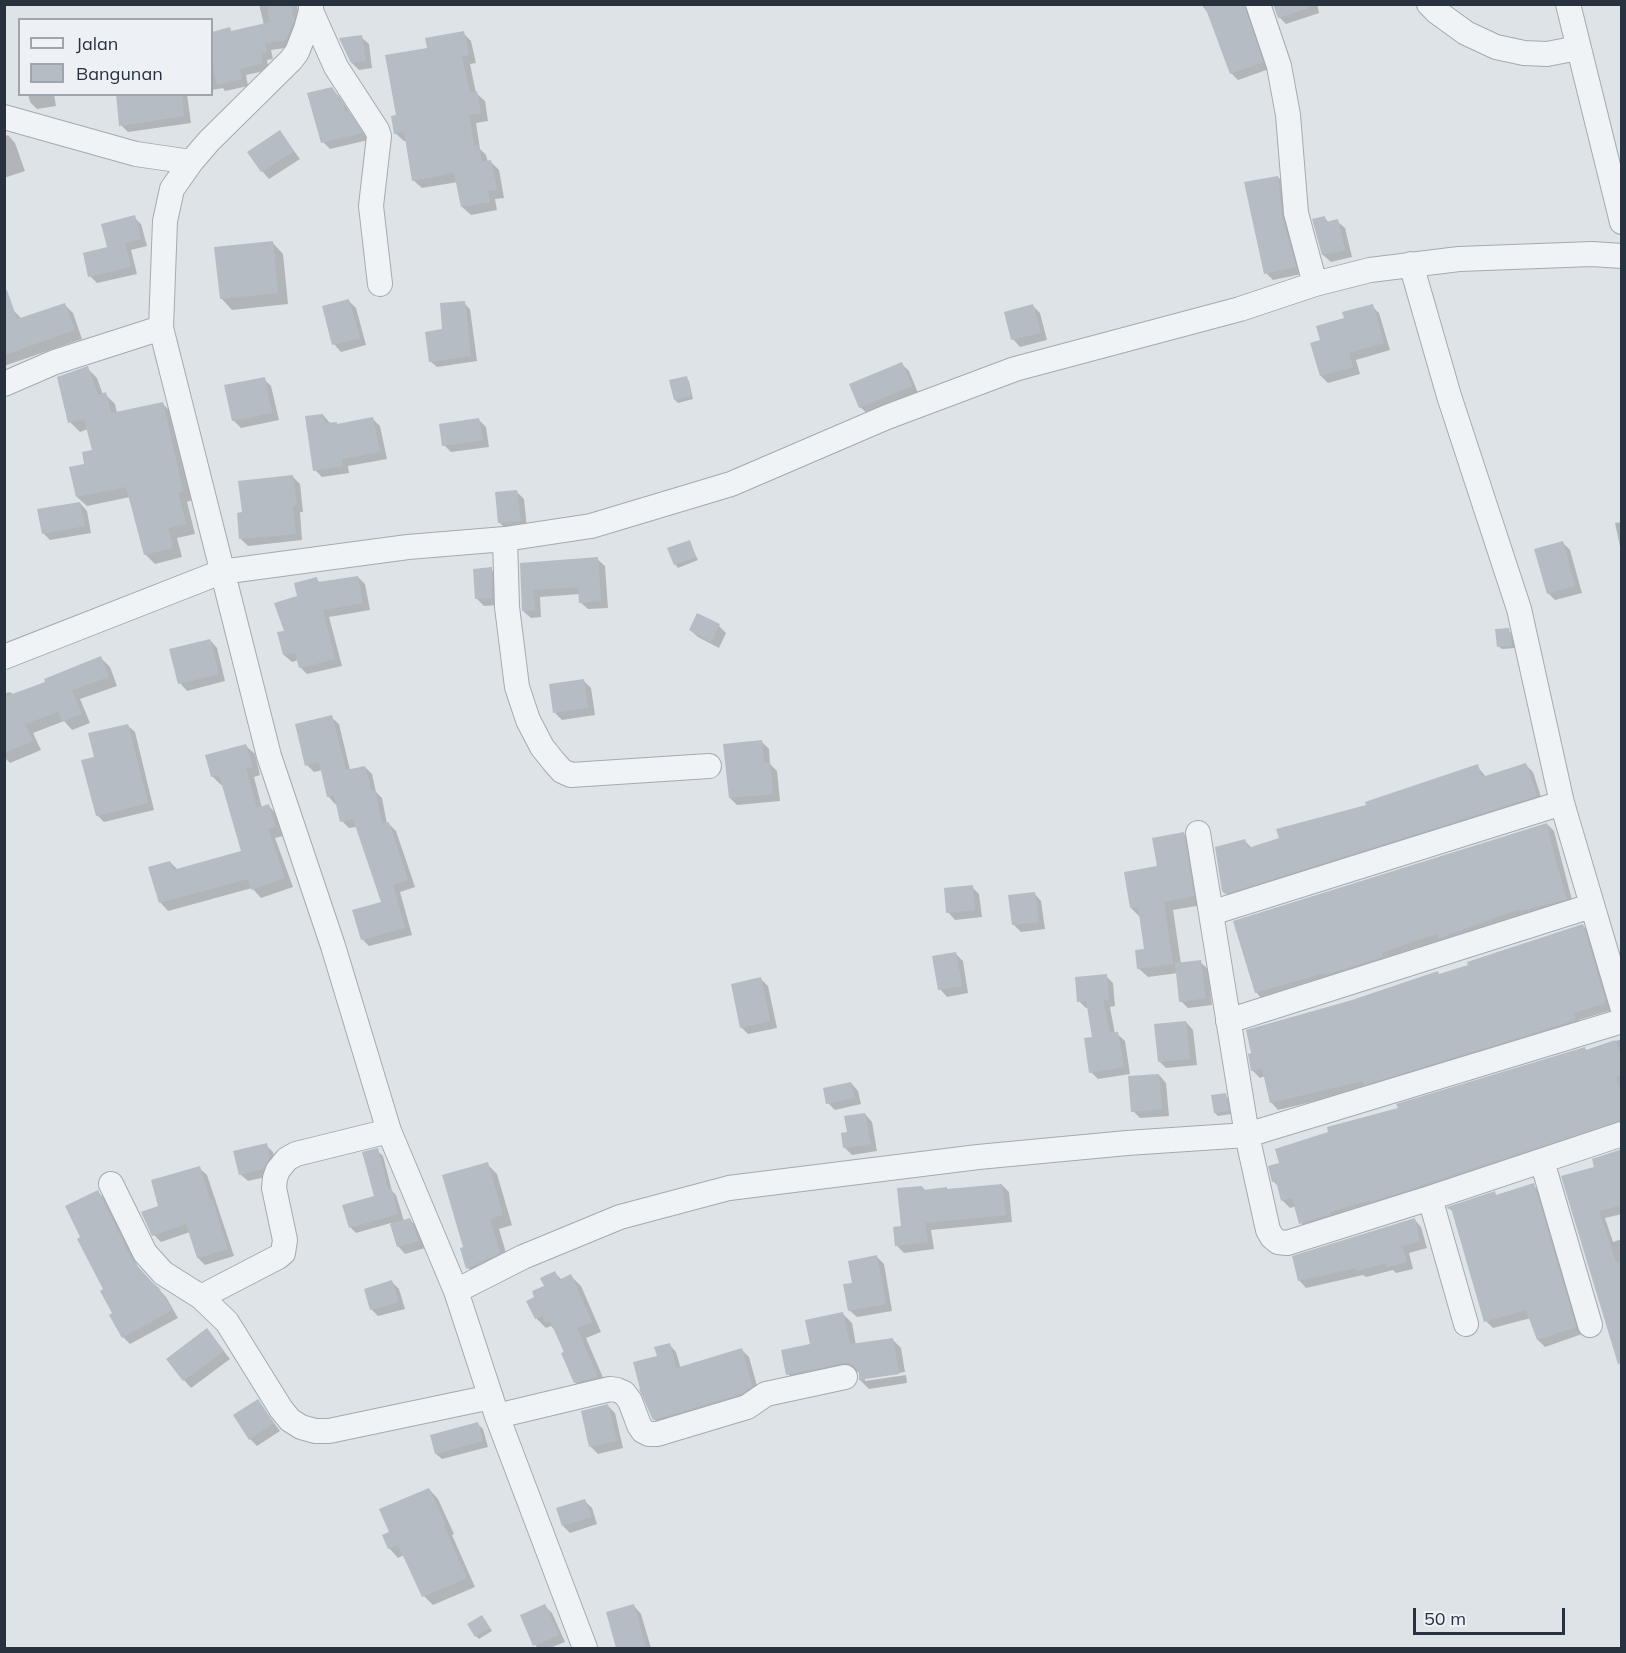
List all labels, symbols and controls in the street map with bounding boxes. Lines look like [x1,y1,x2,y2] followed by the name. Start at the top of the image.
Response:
[18,18,213,96] legend
[76,32,118,55] text: Jalan
[76,62,163,85] text: Bangunan
[1416,1596,1568,1634] scale bar
[1424,1607,1466,1630] text: 50 m

